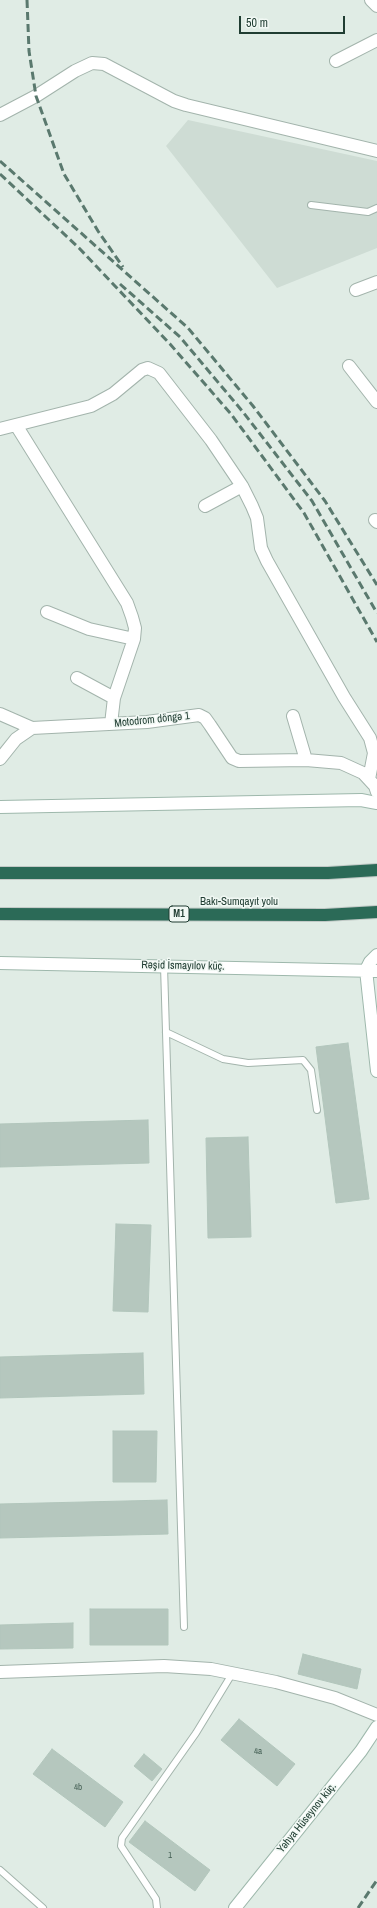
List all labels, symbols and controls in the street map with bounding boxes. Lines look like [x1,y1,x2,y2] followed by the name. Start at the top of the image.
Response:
[241,8,347,34] scale bar
[246,15,268,31] text: 50 m
[114,709,190,731] street label: Motodrom döngə 1
[200,895,278,909] street label: Bakı-Sumqayıt yolu
[169,906,189,922] road number: M1
[141,959,225,973] street label: Rəşid İsmayılov küç.
[254,1747,262,1757] house number: 4a
[275,1780,339,1856] street label: Yəhya Hüseynov küç.
[74,1783,82,1793] house number: 4b
[168,1851,172,1861] house number: 1

